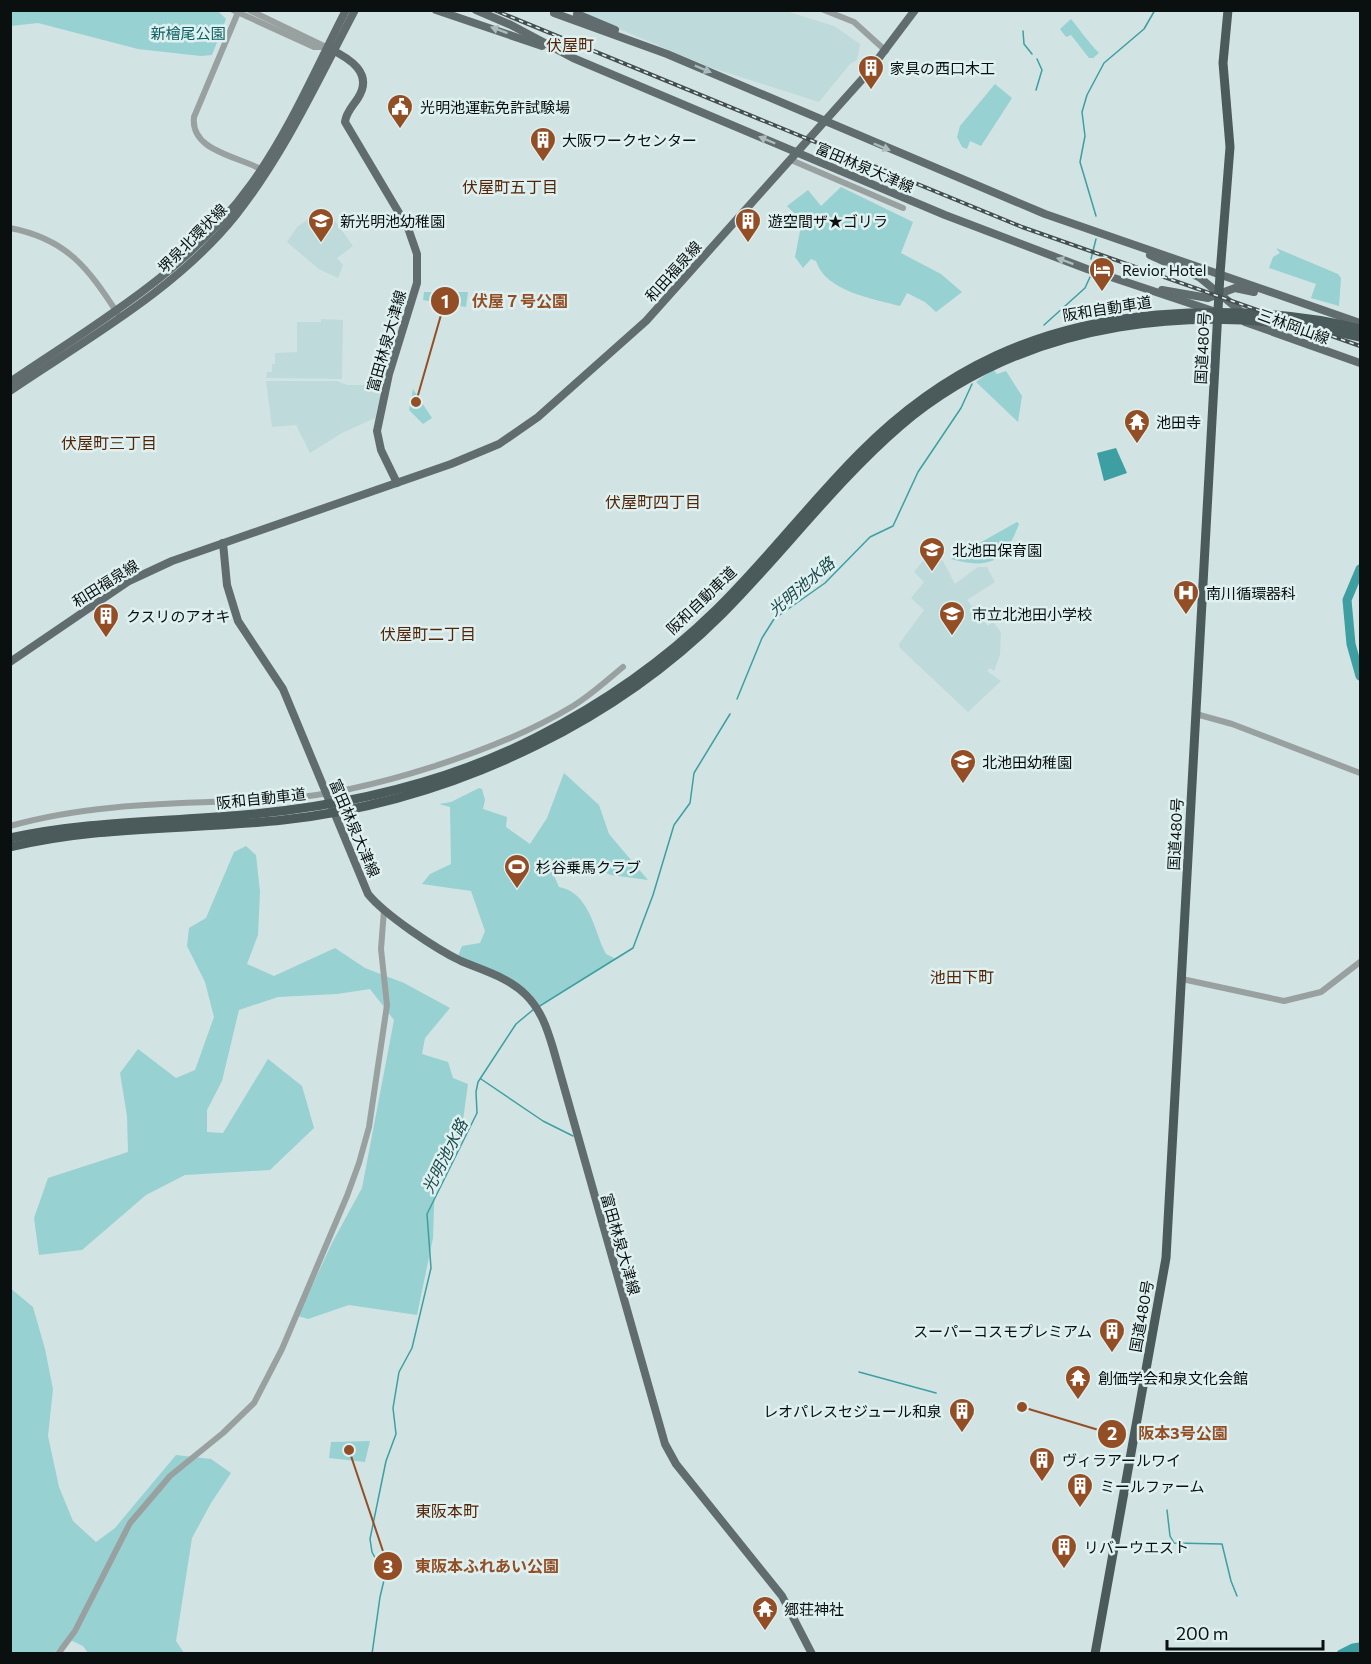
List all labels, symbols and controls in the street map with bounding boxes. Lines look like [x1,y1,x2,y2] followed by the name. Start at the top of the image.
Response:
[150,24,226,42] park label: 新檜尾公園
[490,25,508,35] one-way arrow
[546,35,594,54] district label: 伏屋町
[856,53,886,91] building icon: 家具の西口木工
[890,59,995,77] place label: 家具の西口木工
[694,65,712,75] one-way arrow
[385,92,415,130] public building icon: 光明池運転免許試験場
[420,98,570,116] place label: 光明池運転免許試験場
[528,125,558,163] building icon: 大阪ワークセンター
[562,131,697,149] place label: 大阪ワークセンター
[759,136,776,145] one-way arrow
[813,138,917,196] street label: 富田林泉大津線
[874,142,891,151] one-way arrow
[462,177,558,196] district label: 伏屋町五丁目
[154,200,230,276] street label: 堺泉北環状線
[306,206,336,244] school or university icon: 新光明池幼稚園
[733,206,763,244] building icon: 遊空間ザ★ゴリラ
[340,212,445,230] place label: 新光明池幼稚園
[768,212,888,230] place label: 遊空間ザ★ゴリラ
[641,237,705,305] street label: 和田福泉線
[1056,255,1074,265] one-way arrow
[1087,255,1117,293] hotel icon: Revior Hotel
[1122,261,1207,279] place label: Revior Hotel
[430,284,580,318] callout: 伏屋７号公園
[363,288,409,394] street label: 富田林泉大津線
[441,290,449,312] text: 1
[472,291,568,310] text: 伏屋７号公園
[1061,292,1153,324] street label: 阪和自動車道
[1256,305,1332,347] street label: 三林岡山線
[1191,311,1213,385] street label: 国道480号
[1122,407,1152,445] temple icon: 池田寺
[1156,413,1201,431] place label: 池田寺
[61,433,157,452] district label: 伏屋町三丁目
[605,492,701,511] district label: 伏屋町四丁目
[917,535,947,573] school or university icon: 北池田保育園
[952,541,1042,559] place label: 北池田保育園
[764,552,839,619] water label: 光明池水路
[68,555,142,611] street label: 和田福泉線
[662,562,740,638] street label: 阪和自動車道
[1171,578,1201,616] hospital icon: 南川循環器科
[1206,584,1296,602] place label: 南川循環器科
[937,599,967,637] school or university icon: 市立北池田小学校
[91,601,121,639] building icon: クスリのアオキ
[972,605,1092,623] place label: 市立北池田小学校
[126,607,231,625] place label: クスリのアオキ
[380,624,476,643] district label: 伏屋町二丁目
[948,747,978,785] school or university icon: 北池田幼稚園
[982,753,1072,771] place label: 北池田幼稚園
[326,776,384,880] street label: 富田林泉大津線
[215,784,307,812] street label: 阪和自動車道
[1164,797,1186,871] street label: 国道480号
[502,852,532,890] sports icon: 杉谷乗馬クラブ
[536,858,641,876] place label: 杉谷乗馬クラブ
[930,967,994,986] district label: 池田下町
[417,1114,472,1196] water label: 光明池水路
[598,1191,644,1297] street label: 富田林泉大津線
[1126,1279,1156,1353] street label: 国道480号
[1097,1316,1127,1354] building icon: スーパーコスモプレミアム
[913,1322,1092,1340] place label: スーパーコスモプレミアム
[1063,1363,1093,1401] temple icon: 創価学会和泉文化会館
[1098,1369,1248,1387] place label: 創価学会和泉文化会館
[947,1396,977,1434] building icon: レオパレスセジュール和泉
[763,1402,942,1420] place label: レオパレスセジュール和泉
[1097,1417,1240,1451] callout: 阪本3号公園
[1107,1422,1117,1444] text: 2
[1138,1423,1228,1442] text: 阪本3号公園
[1027,1445,1057,1483] building icon: ヴィラアールワイ
[1062,1451,1181,1469] place label: ヴィラアールワイ
[1065,1471,1095,1509] building icon: ミールファーム
[1100,1477,1205,1495] place label: ミールファーム
[415,1501,479,1520] district label: 東阪本町
[1049,1532,1079,1570] building icon: リバーウエスト
[1084,1538,1189,1556] place label: リバーウエスト
[373,1549,571,1583] callout: 東阪本ふれあい公園
[383,1555,393,1577] text: 3
[415,1556,559,1575] text: 東阪本ふれあい公園
[750,1594,780,1632] temple icon: 郷荘神社
[784,1600,844,1618] place label: 郷荘神社
[1167,1613,1323,1651] scale bar
[1176,1622,1229,1644] text: 200 m

